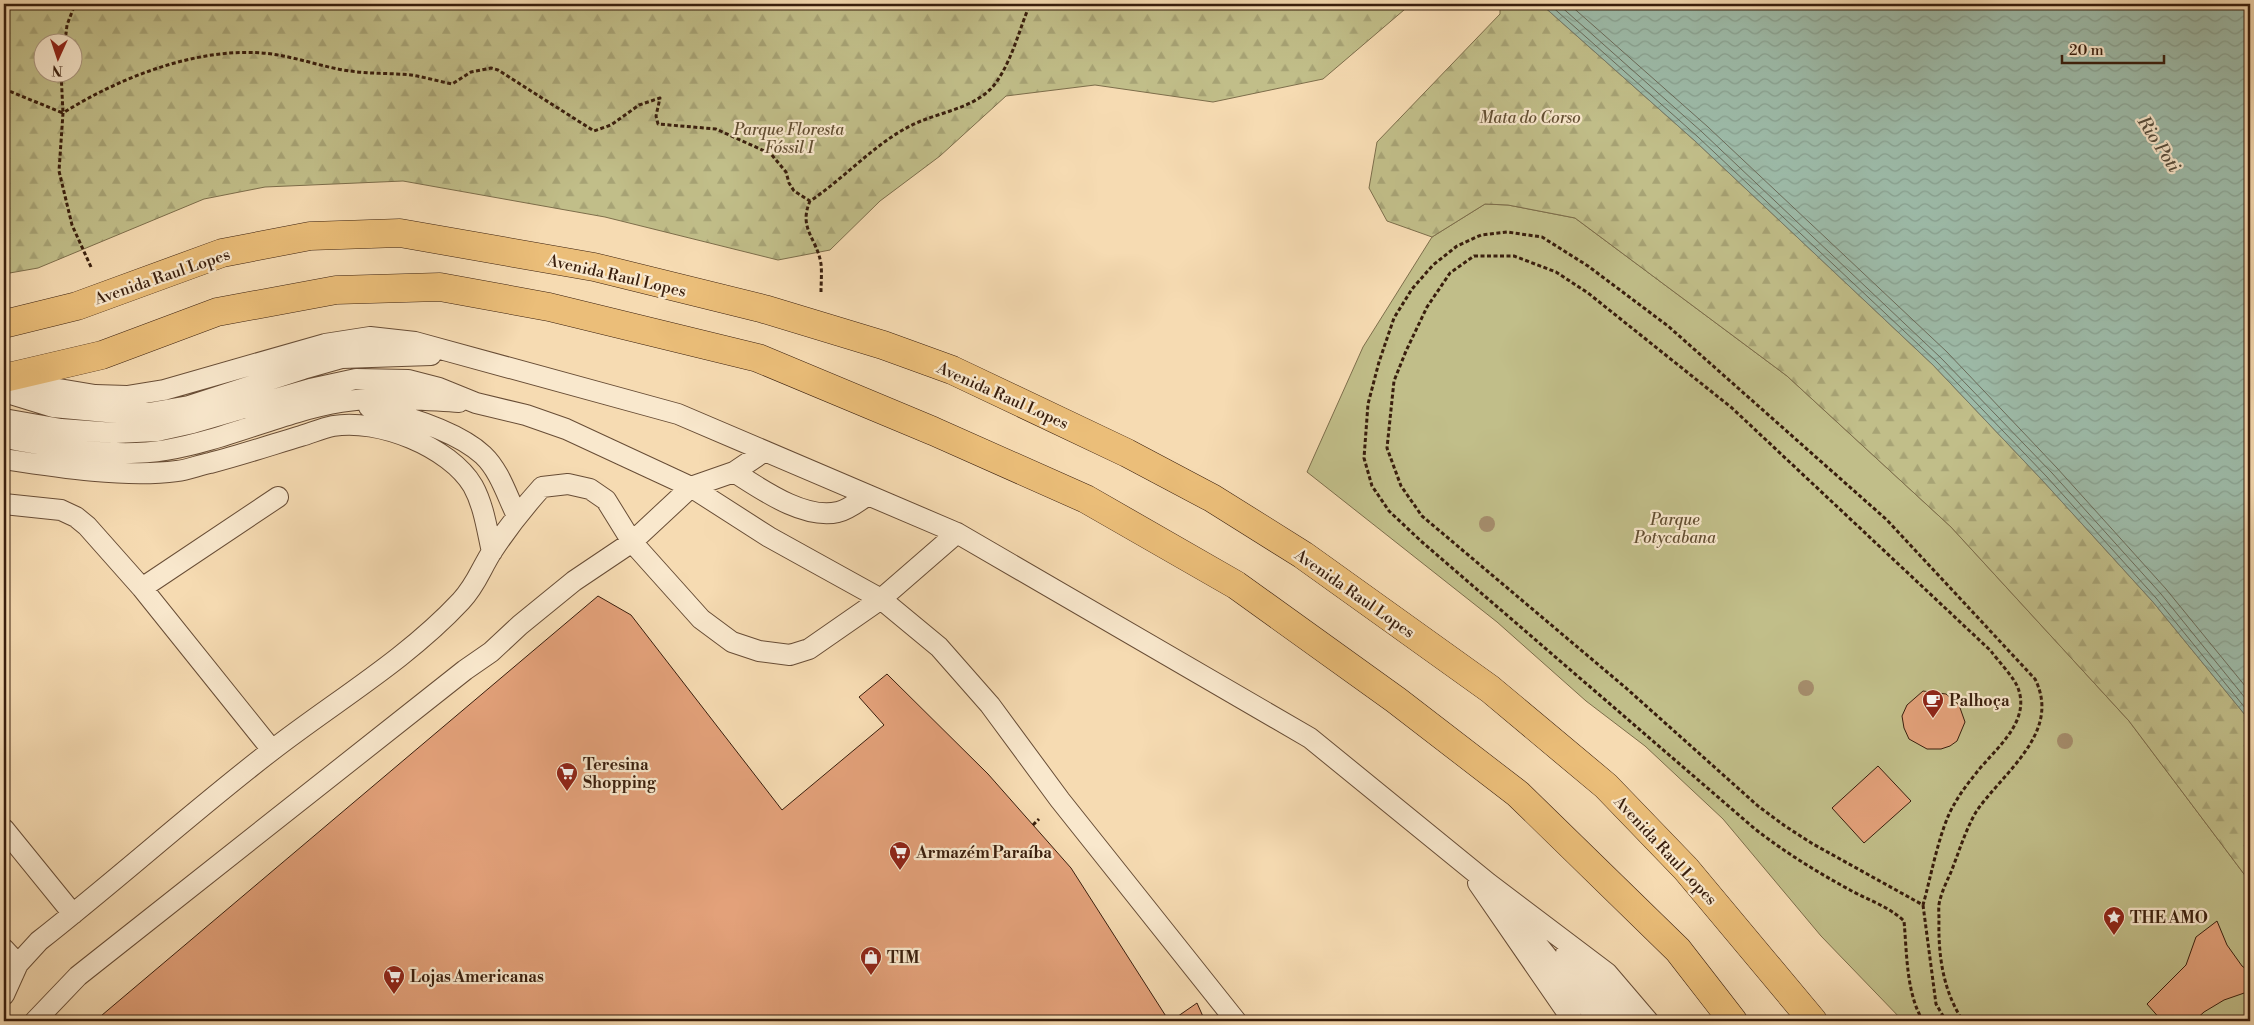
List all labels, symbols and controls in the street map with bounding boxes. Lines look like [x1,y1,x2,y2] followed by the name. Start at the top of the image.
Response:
[32,32,82,82] north arrow
[2062,32,2164,64] scale bar
[2069,41,2104,60] text: 20 m
[51,61,63,79] text: N
[1479,108,1581,128] park label: Mata do Corso
[2131,111,2185,177] water label: Rio Poti
[733,120,844,158] park label: Parque Floresta Fóssil I
[91,244,233,310] street label: Avenida Raul Lopes
[544,250,688,302] street label: Avenida Raul Lopes
[933,358,1071,434] street label: Avenida Raul Lopes
[1633,510,1716,548] park label: Parque Potycabana
[1290,544,1418,643] street label: Avenida Raul Lopes
[1921,688,1945,719] cafe icon: Palhoça
[1949,691,2010,711] place label: Palhoça
[583,755,657,793] place label: Teresina Shopping
[555,761,579,792] supermarket icon: Teresina Shopping
[1609,791,1721,909] street label: Avenida Raul Lopes
[888,840,912,871] supermarket icon: Armazém Paraíba
[915,843,1052,863] place label: Armazém Paraíba
[2102,905,2126,936] place icon: THE AMO
[2130,908,2208,928] place label: THE AMO
[859,945,883,976] shop icon: TIM
[887,948,920,968] place label: TIM
[382,964,406,995] supermarket icon: Lojas Americanas
[410,967,544,987] place label: Lojas Americanas

